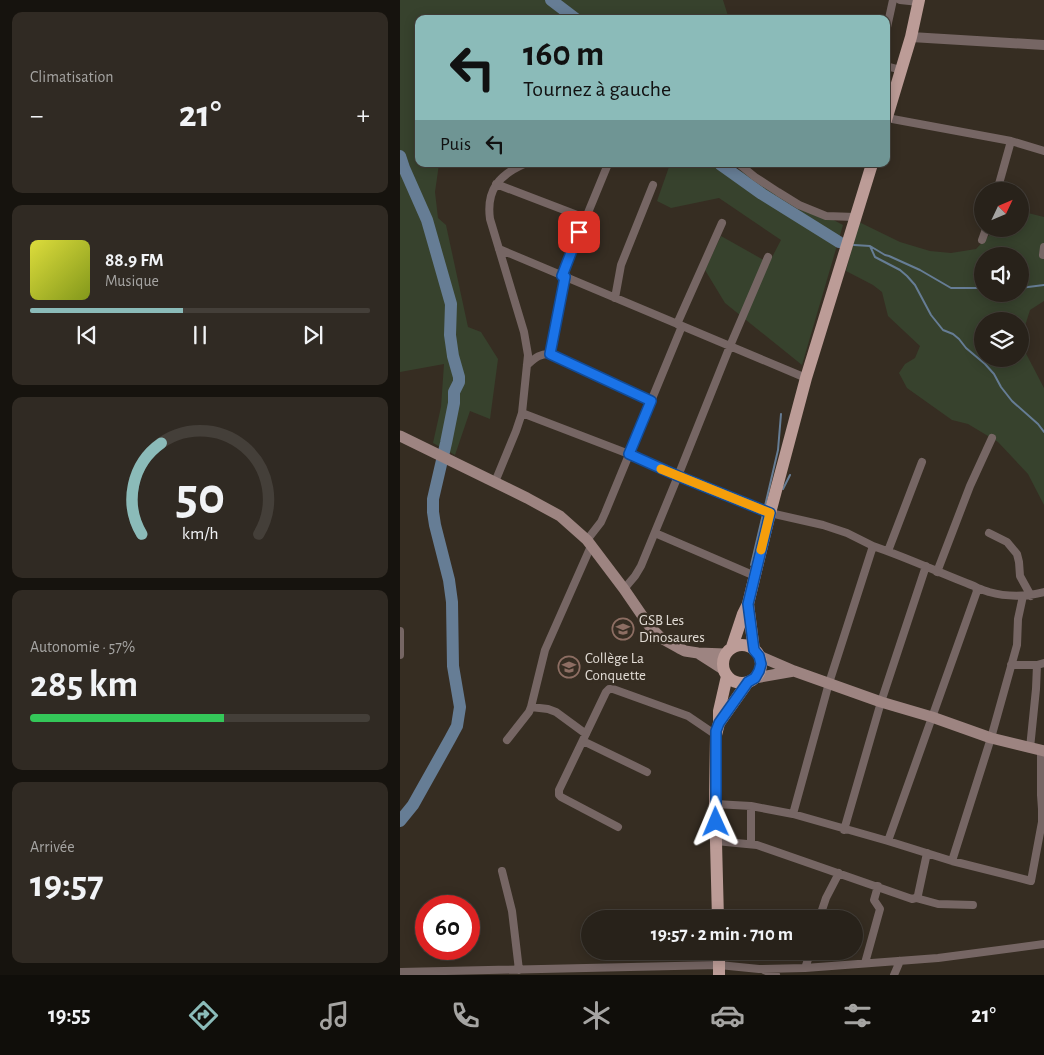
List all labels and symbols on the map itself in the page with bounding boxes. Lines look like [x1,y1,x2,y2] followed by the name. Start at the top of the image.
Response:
[974,182,1029,238] north arrow
[558,211,600,253] pin
[639,613,705,645] place label: GSB Les Dinosaures
[611,617,635,641] school or university icon: GSB Les Dinosaures
[585,651,646,683] place label: Collège La Conquette
[557,655,581,679] school or university icon: Collège La Conquette
[689,795,741,847] position arrow
[415,895,480,960] speed limit sign: 60

